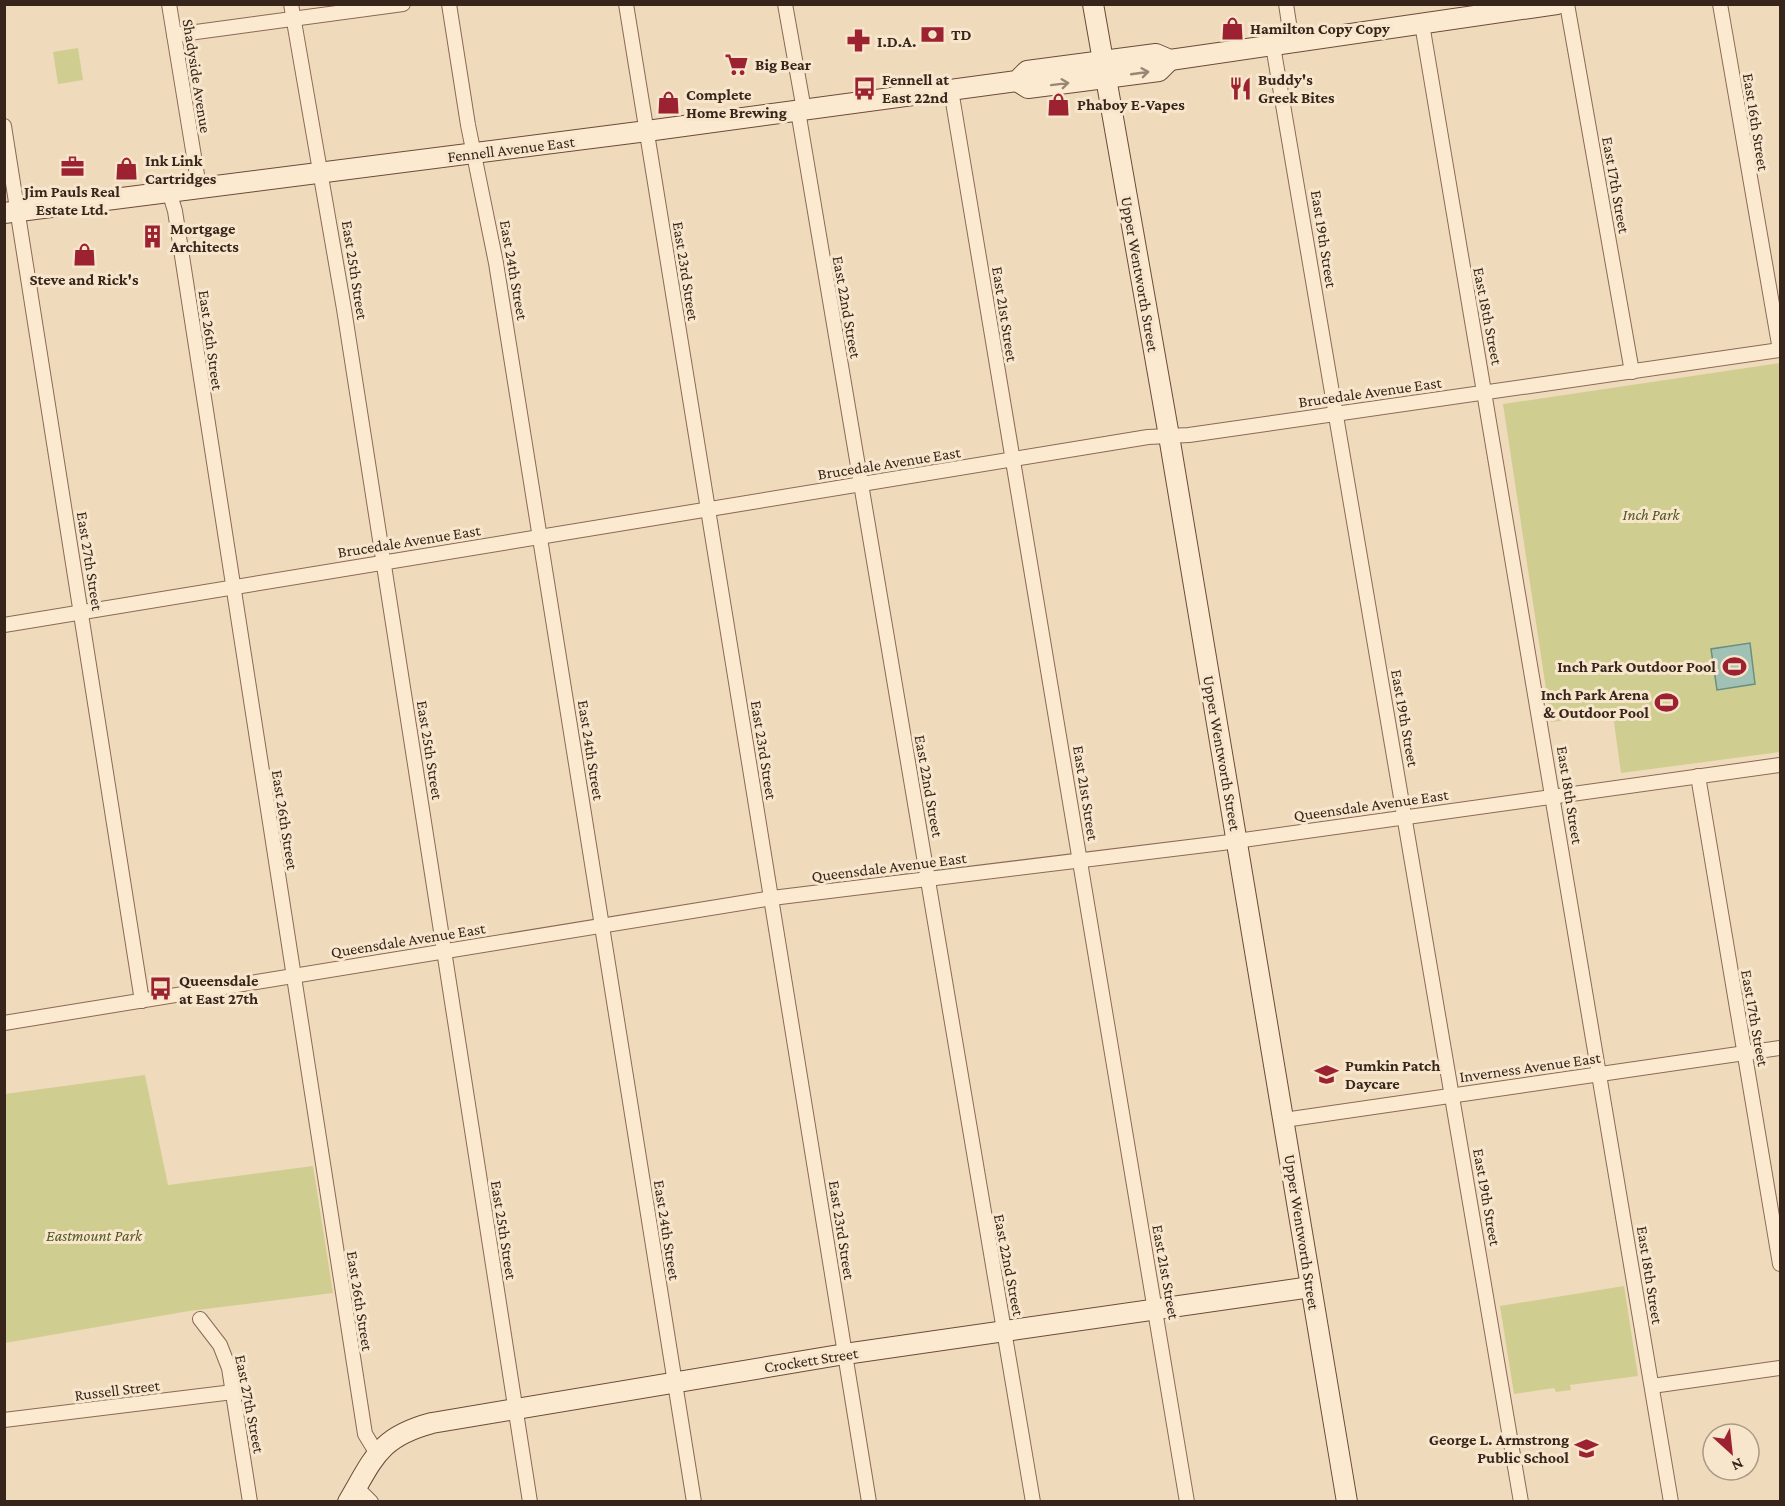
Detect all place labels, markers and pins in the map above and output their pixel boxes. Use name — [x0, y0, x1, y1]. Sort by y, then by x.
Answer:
shop icon: Hamilton Copy Copy — [1219, 15, 1245, 41]
place label: Hamilton Copy Copy — [1250, 20, 1390, 37]
bank icon: TD — [920, 21, 946, 47]
place label: TD — [951, 26, 972, 43]
pharmacy icon: I.D.A. — [846, 28, 872, 54]
place label: I.D.A. — [877, 33, 916, 50]
supermarket icon: Big Bear — [724, 51, 750, 77]
place label: Big Bear — [755, 56, 812, 73]
place label: Fennell at East 22nd — [882, 71, 949, 106]
place label: Buddy's Greek Bites — [1258, 71, 1335, 106]
bus stop icon: Fennell at East 22nd — [851, 75, 877, 101]
restaurant icon: Buddy's Greek Bites — [1227, 75, 1253, 101]
place label: Complete Home Brewing — [686, 86, 787, 121]
shop icon: Complete Home Brewing — [655, 90, 681, 116]
shop icon: Phaboy E-Vapes — [1046, 91, 1072, 117]
place label: Phaboy E-Vapes — [1077, 96, 1185, 113]
place label: Ink Link Cartridges — [145, 152, 217, 187]
office icon: Jim Pauls Real Estate Ltd. — [59, 153, 85, 179]
shop icon: Ink Link Cartridges — [114, 156, 140, 182]
place label: Jim Pauls Real Estate Ltd. — [22, 183, 120, 218]
place label: Mortgage Architects — [169, 220, 239, 255]
building icon: Mortgage Architects — [139, 224, 165, 250]
shop icon: Steve and Rick's — [71, 241, 97, 267]
place label: Steve and Rick's — [30, 271, 139, 288]
sports icon: Inch Park Outdoor Pool — [1721, 653, 1747, 679]
place label: Inch Park Outdoor Pool — [1557, 658, 1716, 675]
place label: Inch Park Arena & Outdoor Pool — [1541, 686, 1649, 721]
sports icon: Inch Park Arena & Outdoor Pool — [1654, 690, 1680, 716]
place label: Queensdale at East 27th — [179, 972, 259, 1007]
bus stop icon: Queensdale at East 27th — [148, 976, 174, 1002]
place label: Pumkin Patch Daycare — [1345, 1057, 1440, 1092]
school or university icon: Pumkin Patch Daycare — [1314, 1061, 1340, 1087]
place label: George L. Armstrong Public School — [1429, 1431, 1569, 1466]
school or university icon: George L. Armstrong Public School — [1574, 1435, 1600, 1461]

